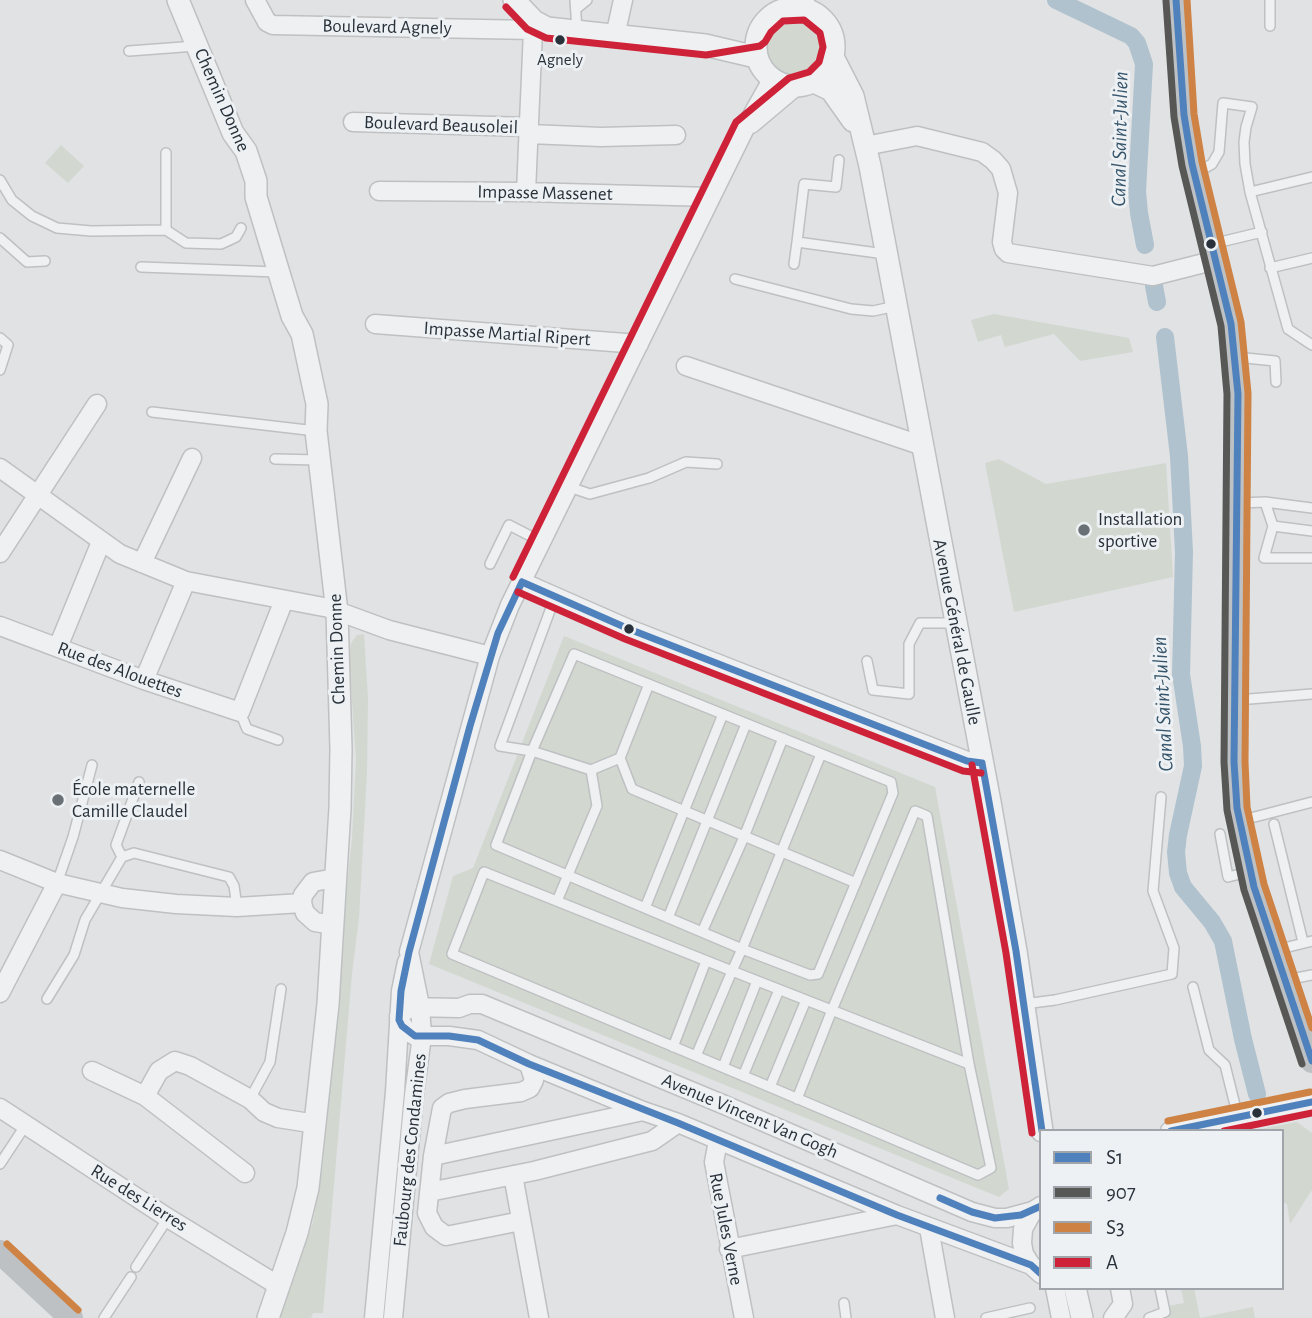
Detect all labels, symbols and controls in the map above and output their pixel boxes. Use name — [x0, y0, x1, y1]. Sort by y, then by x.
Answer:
street label: Boulevard Agnely — [322, 14, 452, 40]
marker: Agnely — [553, 33, 567, 47]
street label: Chemin Donne — [189, 45, 255, 155]
place label: Agnely — [537, 50, 583, 70]
water label: Canal Saint-Julien — [1106, 71, 1134, 207]
street label: Boulevard Beausoleil — [364, 111, 518, 139]
street label: Impasse Massenet — [477, 180, 613, 206]
unlabelled marker — [1204, 237, 1218, 251]
street label: Impasse Martial Ripert — [423, 317, 591, 351]
place label: Installation sportive — [1098, 508, 1182, 552]
marker: Installation sportive — [1076, 522, 1092, 538]
street label: Avenue Général de Gaulle — [928, 537, 986, 727]
street label: Chemin Donne — [324, 593, 350, 705]
unlabelled marker — [622, 622, 636, 636]
water label: Canal Saint-Julien — [1147, 636, 1179, 772]
street label: Rue des Alouettes — [54, 637, 186, 703]
place label: École maternelle Camille Claudel — [72, 778, 195, 822]
marker: École maternelle Camille Claudel — [50, 792, 66, 808]
street label: Faubourg des Condamines — [389, 1052, 431, 1248]
street label: Avenue Vincent Van Gogh — [658, 1069, 842, 1163]
unlabelled marker — [1250, 1106, 1264, 1120]
legend — [1039, 1129, 1284, 1290]
text: S1 — [1106, 1147, 1123, 1168]
street label: Rue des Lierres — [86, 1159, 192, 1237]
street label: Rue Jules Verne — [704, 1171, 748, 1287]
text: 907 — [1106, 1182, 1136, 1203]
text: S3 — [1106, 1217, 1125, 1238]
text: A — [1106, 1252, 1118, 1273]

